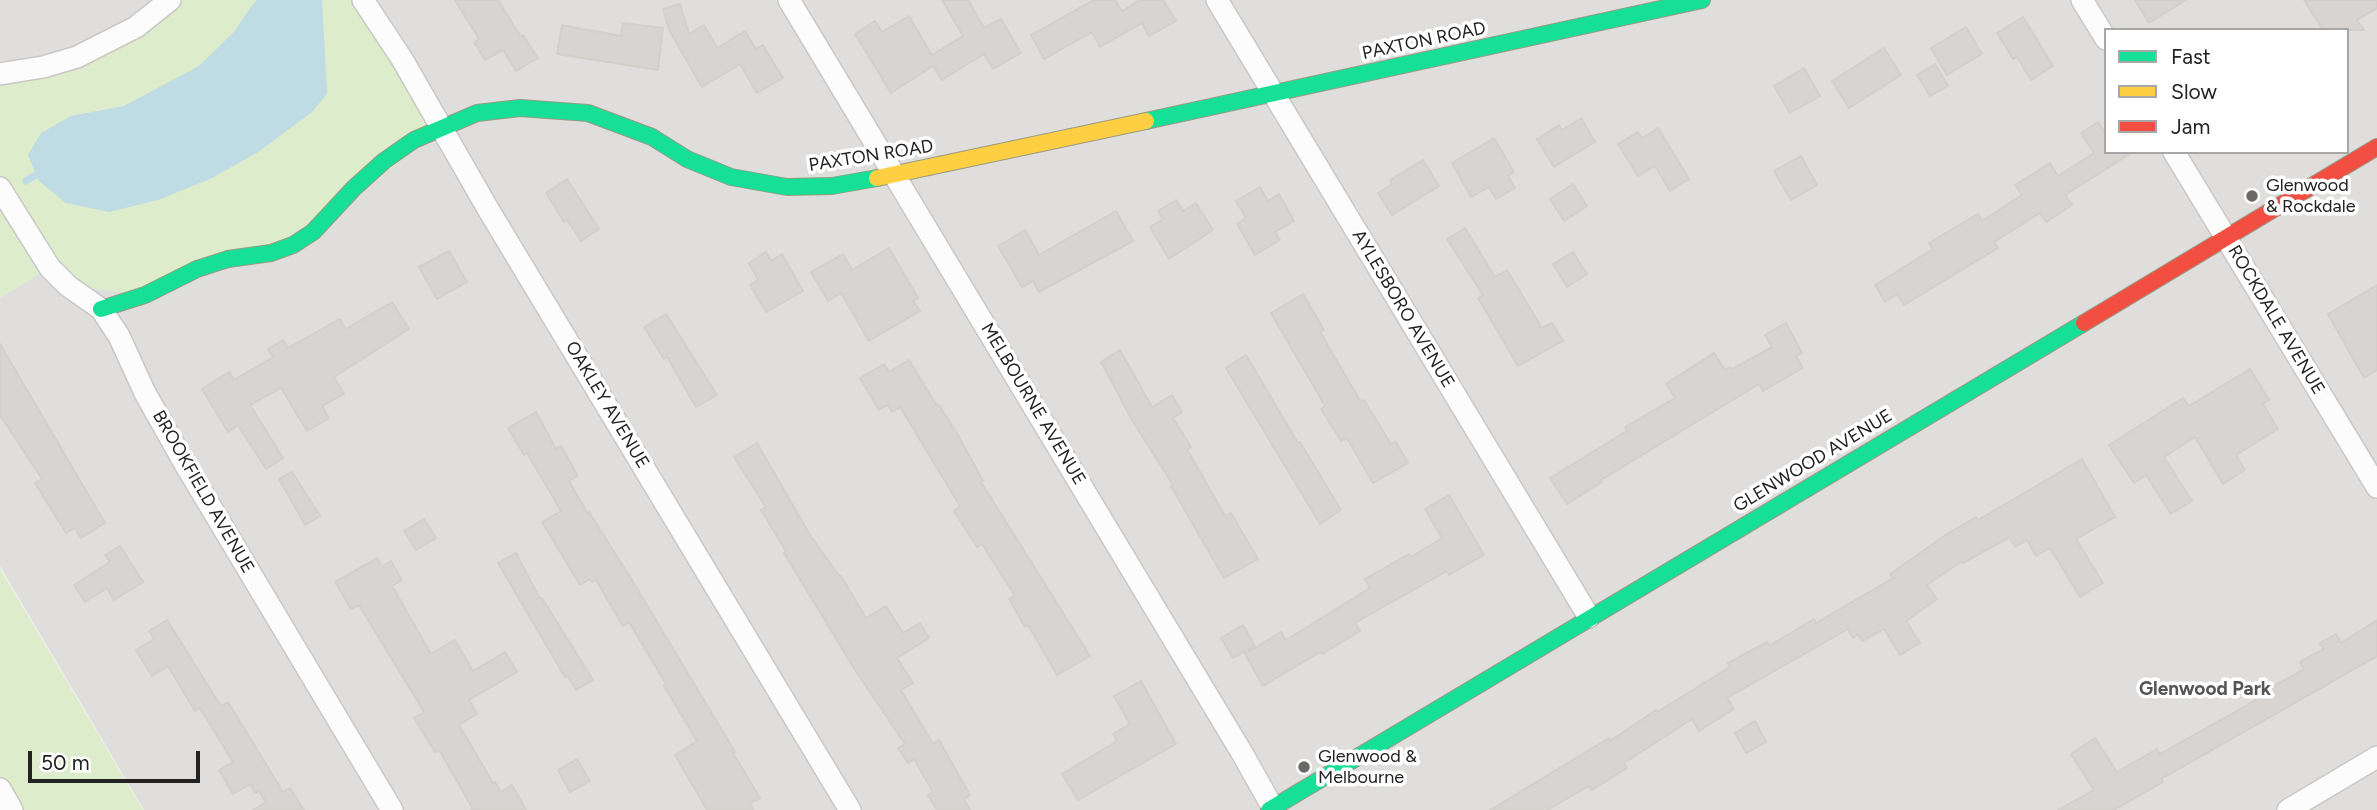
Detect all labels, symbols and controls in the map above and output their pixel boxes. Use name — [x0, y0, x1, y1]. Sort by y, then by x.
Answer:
street label: PAXTON ROAD — [1360, 17, 1488, 65]
legend — [2104, 28, 2349, 154]
text: Fast — [2171, 44, 2211, 69]
text: Slow — [2171, 79, 2217, 104]
text: Jam — [2171, 114, 2210, 139]
street label: PAXTON ROAD — [807, 135, 935, 177]
place label: Glenwood & Rockdale — [2266, 175, 2356, 218]
marker: Glenwood & Rockdale — [2244, 188, 2260, 204]
street label: AYLESBORO AVENUE — [1347, 226, 1459, 392]
street label: ROCKDALE AVENUE — [2223, 242, 2329, 398]
street label: MELBOURNE AVENUE — [976, 319, 1090, 489]
street label: OAKLEY AVENUE — [561, 338, 653, 472]
street label: GLENWOOD AVENUE — [1730, 405, 1896, 517]
street label: BROOKFIELD AVENUE — [148, 407, 258, 577]
district label: Glenwood Park — [2139, 678, 2271, 700]
scale bar — [32, 736, 203, 780]
place label: Glenwood & Melbourne — [1318, 746, 1417, 788]
text: 50 m — [41, 750, 90, 775]
marker: Glenwood & Melbourne — [1296, 759, 1312, 775]

